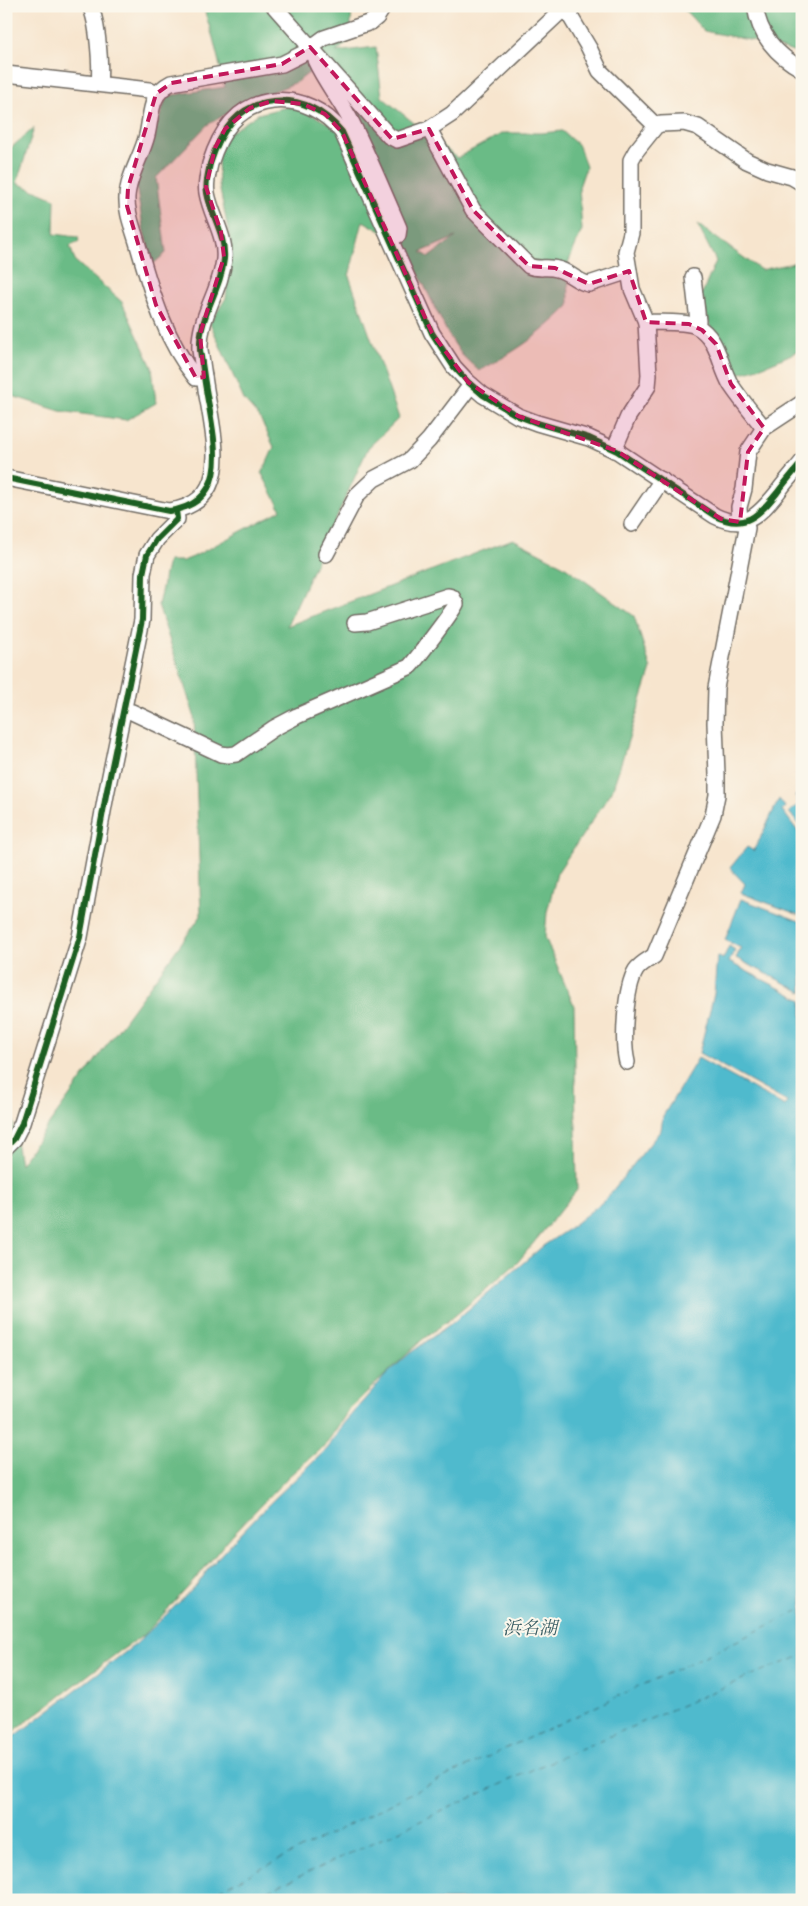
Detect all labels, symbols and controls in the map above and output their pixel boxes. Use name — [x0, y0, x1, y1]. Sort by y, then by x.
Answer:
water label: 浜名湖 — [503, 1616, 560, 1641]

